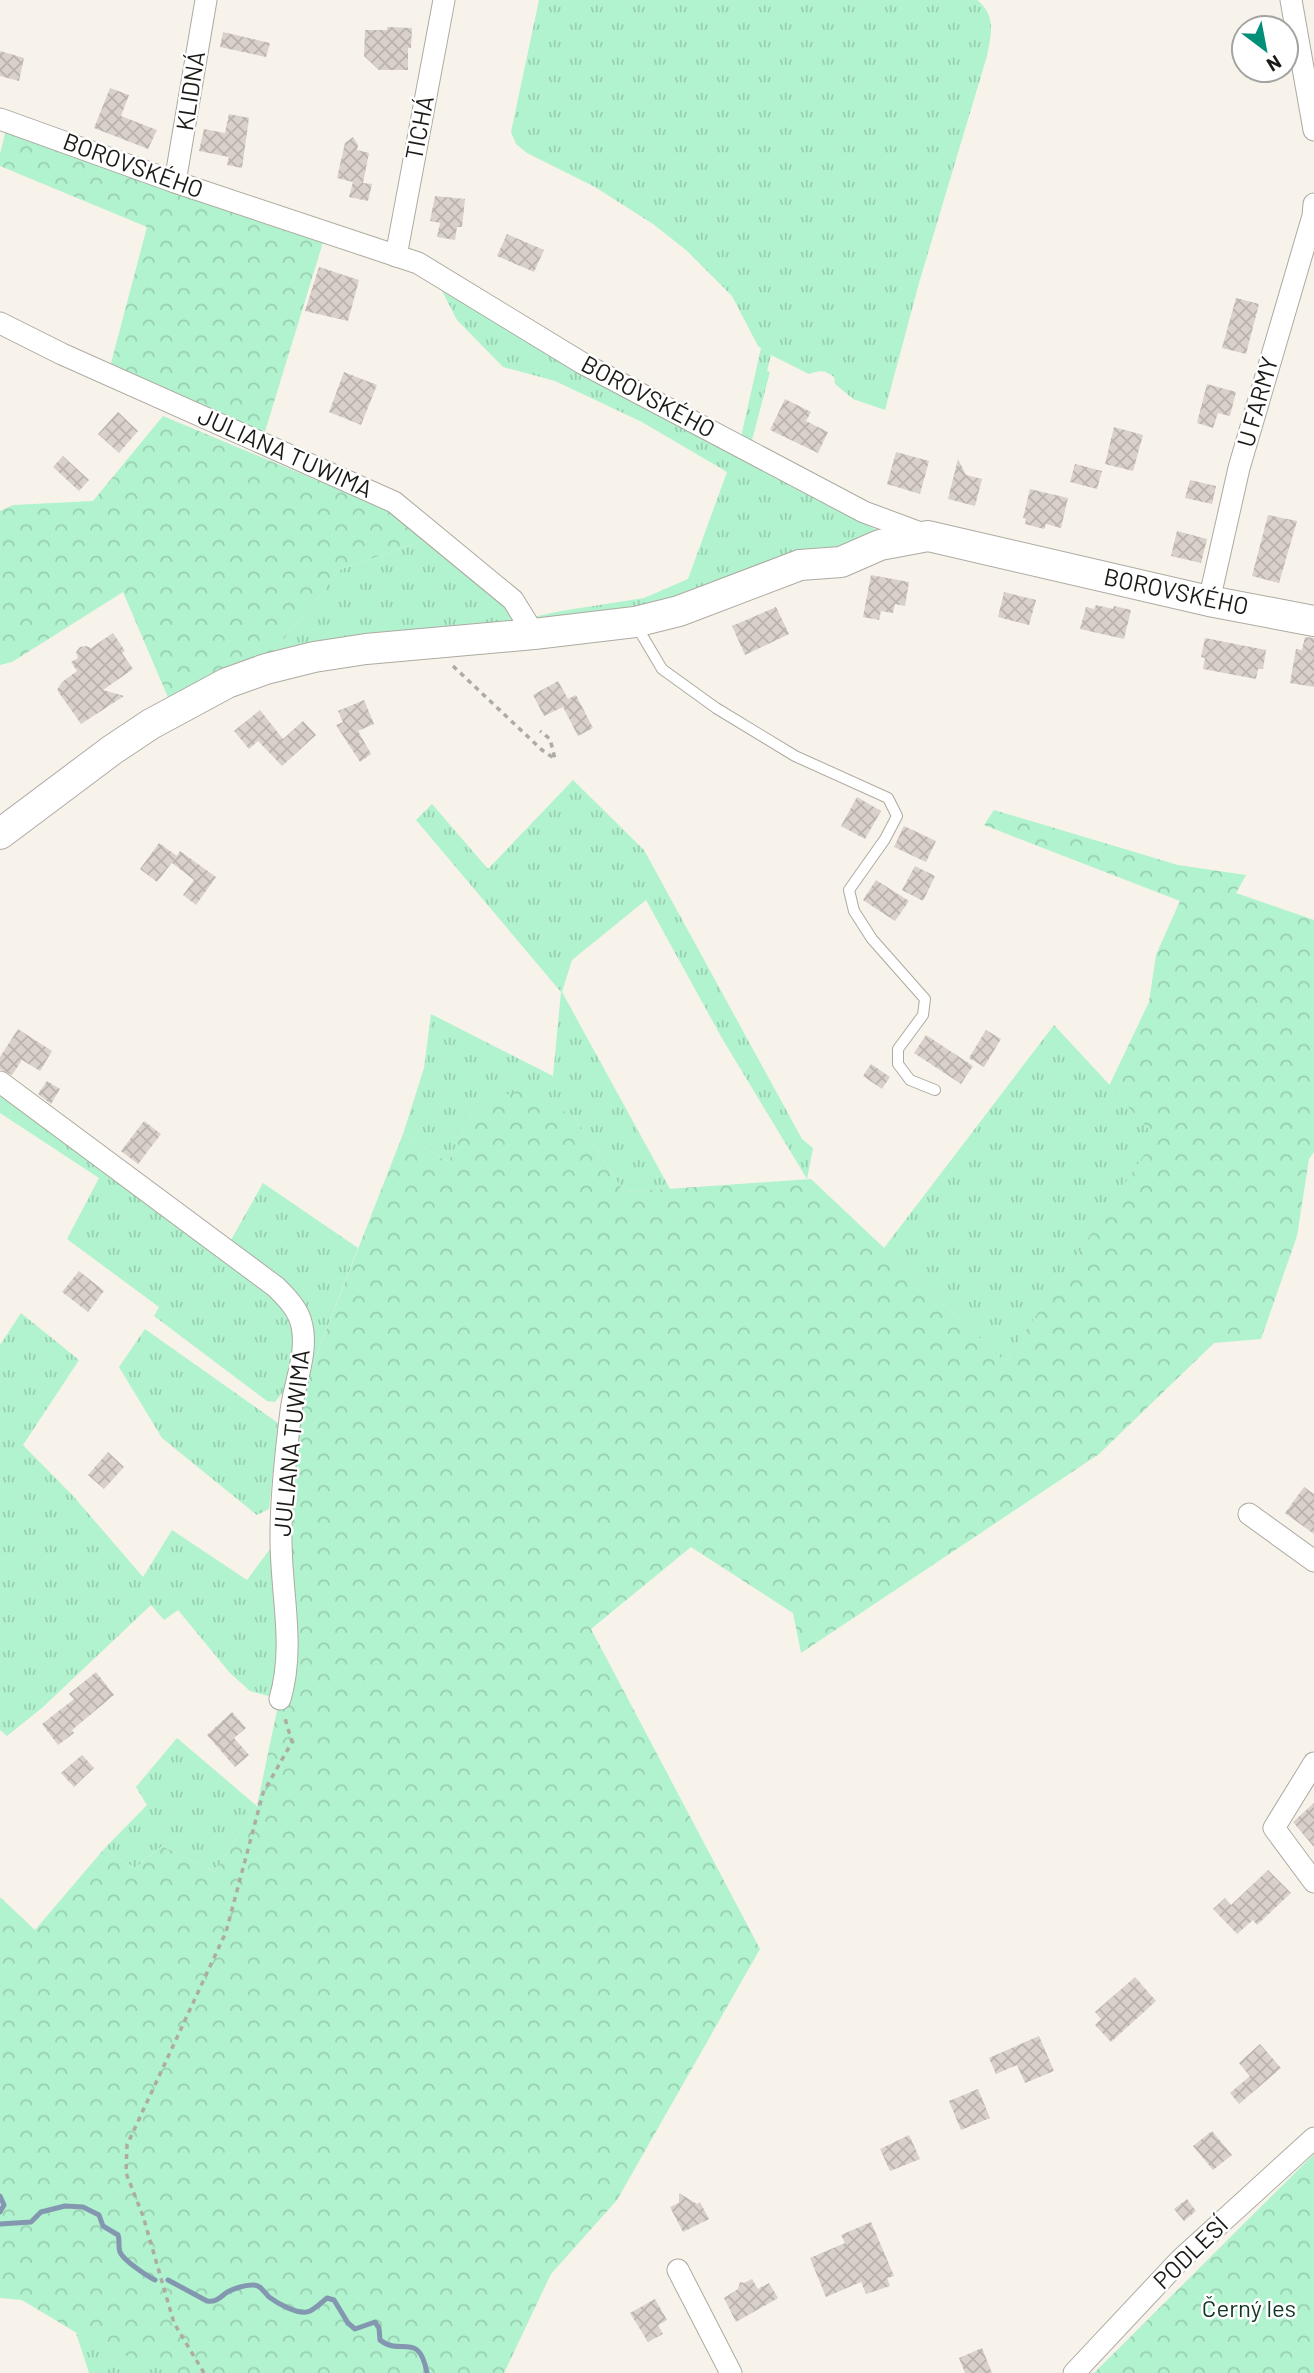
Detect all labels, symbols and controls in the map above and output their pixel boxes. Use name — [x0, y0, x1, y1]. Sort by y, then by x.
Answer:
north arrow — [1230, 14, 1300, 84]
street label: KLIDNÁ — [169, 49, 210, 133]
text: N — [1263, 51, 1286, 77]
street label: TICHÁ — [398, 93, 439, 162]
street label: BOROVSKÉHO — [59, 126, 208, 203]
street label: BOROVSKÉHO — [577, 348, 720, 443]
street label: U FARMY — [1230, 353, 1283, 450]
street label: JULIANA TUWIMA — [194, 400, 377, 503]
street label: BOROVSKÉHO — [1101, 561, 1251, 620]
street label: JULIANA TUWIMA — [266, 1348, 315, 1538]
street label: PODLESÍ — [1147, 2209, 1233, 2294]
park label: Černý les — [1202, 2293, 1296, 2322]

